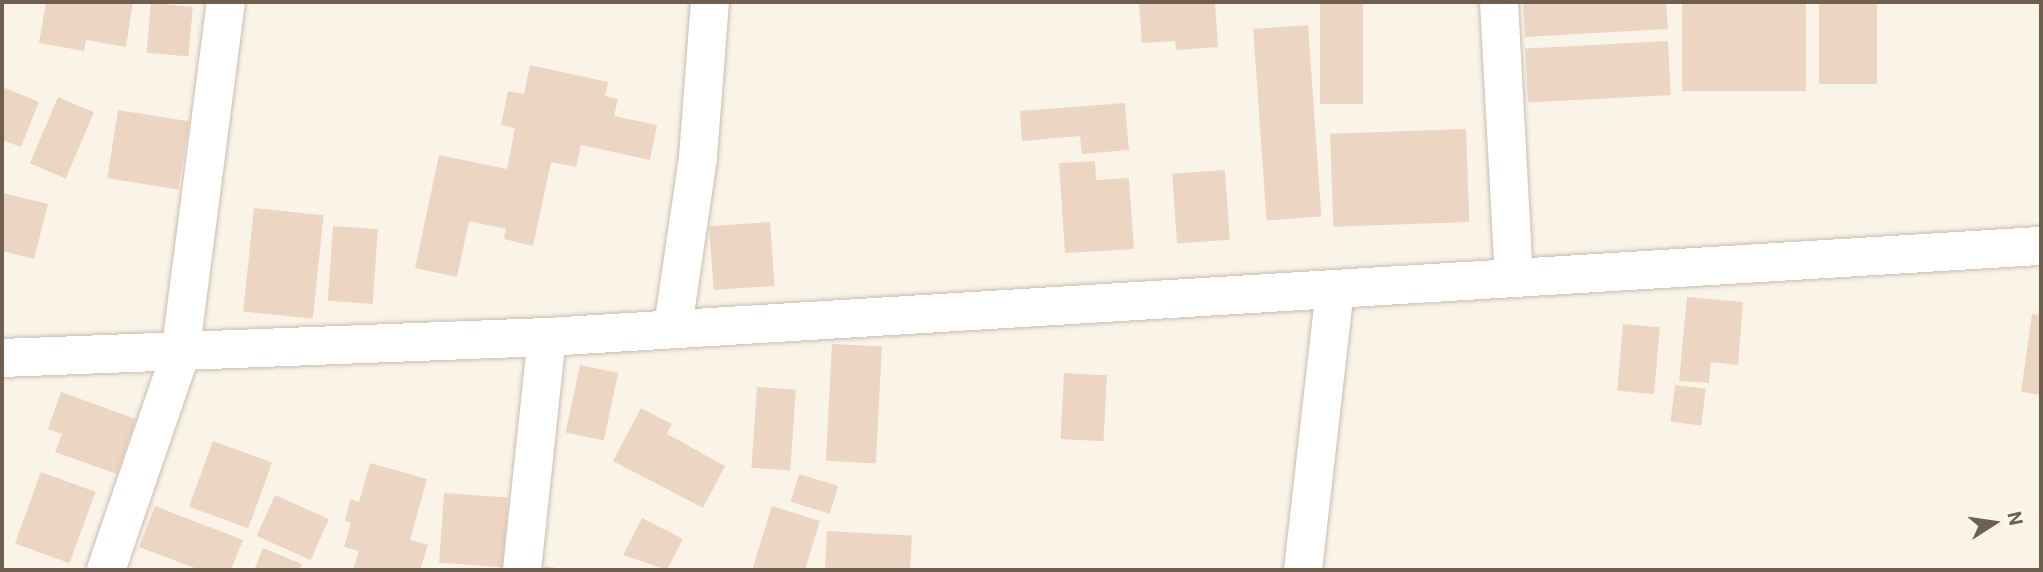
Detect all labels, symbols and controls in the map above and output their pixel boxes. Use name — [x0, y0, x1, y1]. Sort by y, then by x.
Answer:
north arrow — [1959, 488, 2029, 558]
text: N — [2002, 510, 2028, 527]

